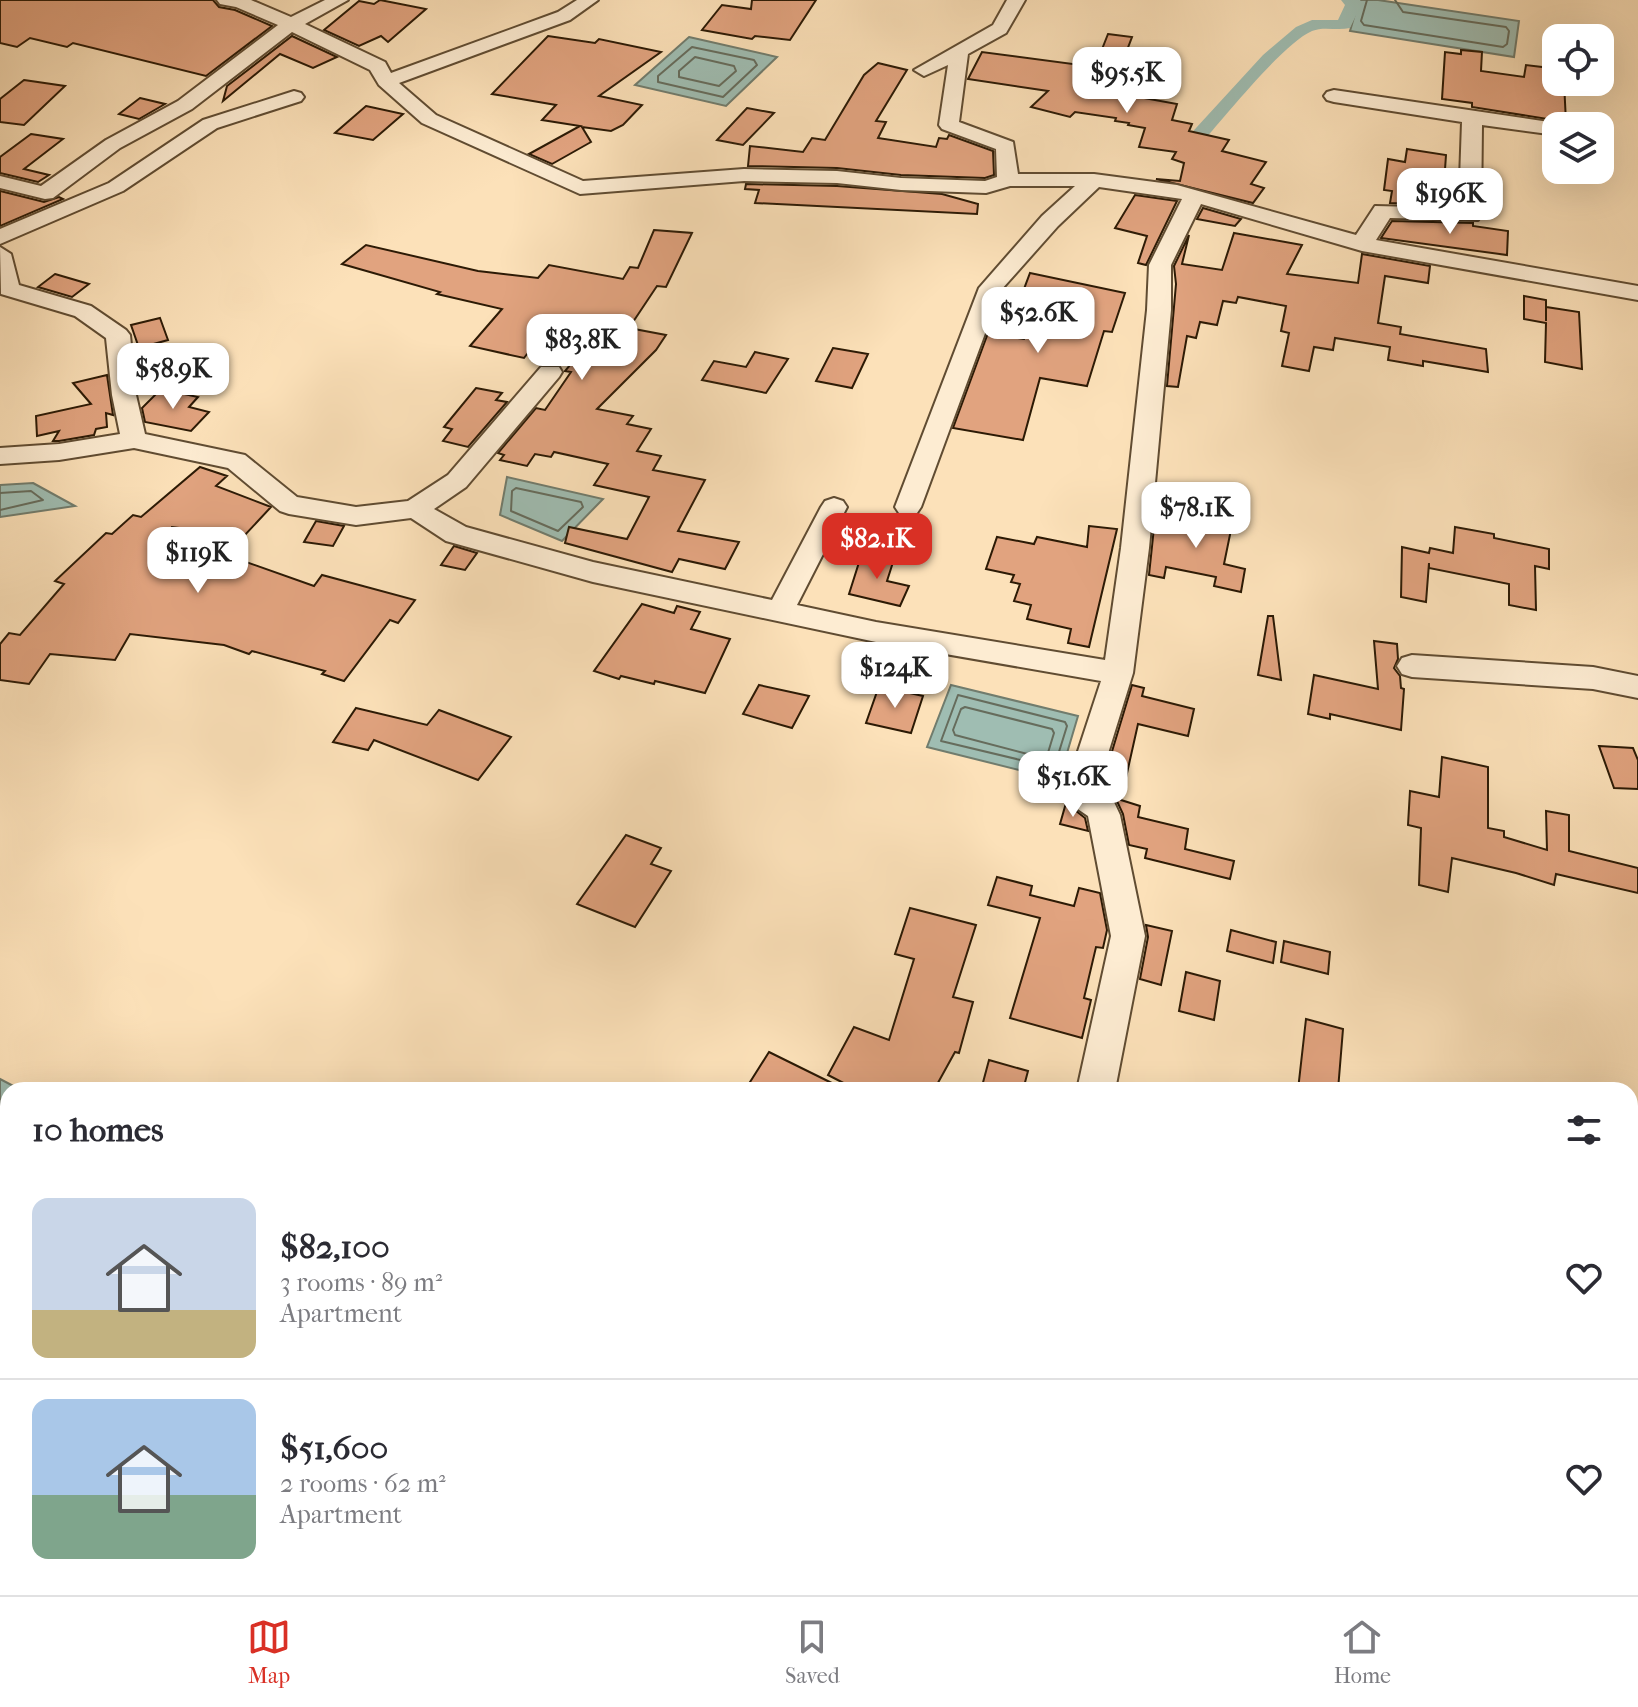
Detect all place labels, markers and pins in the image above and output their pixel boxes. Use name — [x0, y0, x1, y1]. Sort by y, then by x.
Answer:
pin: $95.5K — [1062, 47, 1192, 115]
pin: $196K — [1394, 168, 1506, 236]
pin: $52.6K — [973, 287, 1103, 355]
pin: $83.8K — [517, 314, 647, 382]
pin: $58.9K — [108, 343, 238, 411]
pin: $78.1K — [1131, 482, 1261, 550]
pin: $82.1K — [812, 513, 942, 581]
pin: $119K — [142, 527, 254, 595]
pin: $124K — [839, 642, 951, 710]
pin: $51.6K — [1008, 751, 1138, 819]

